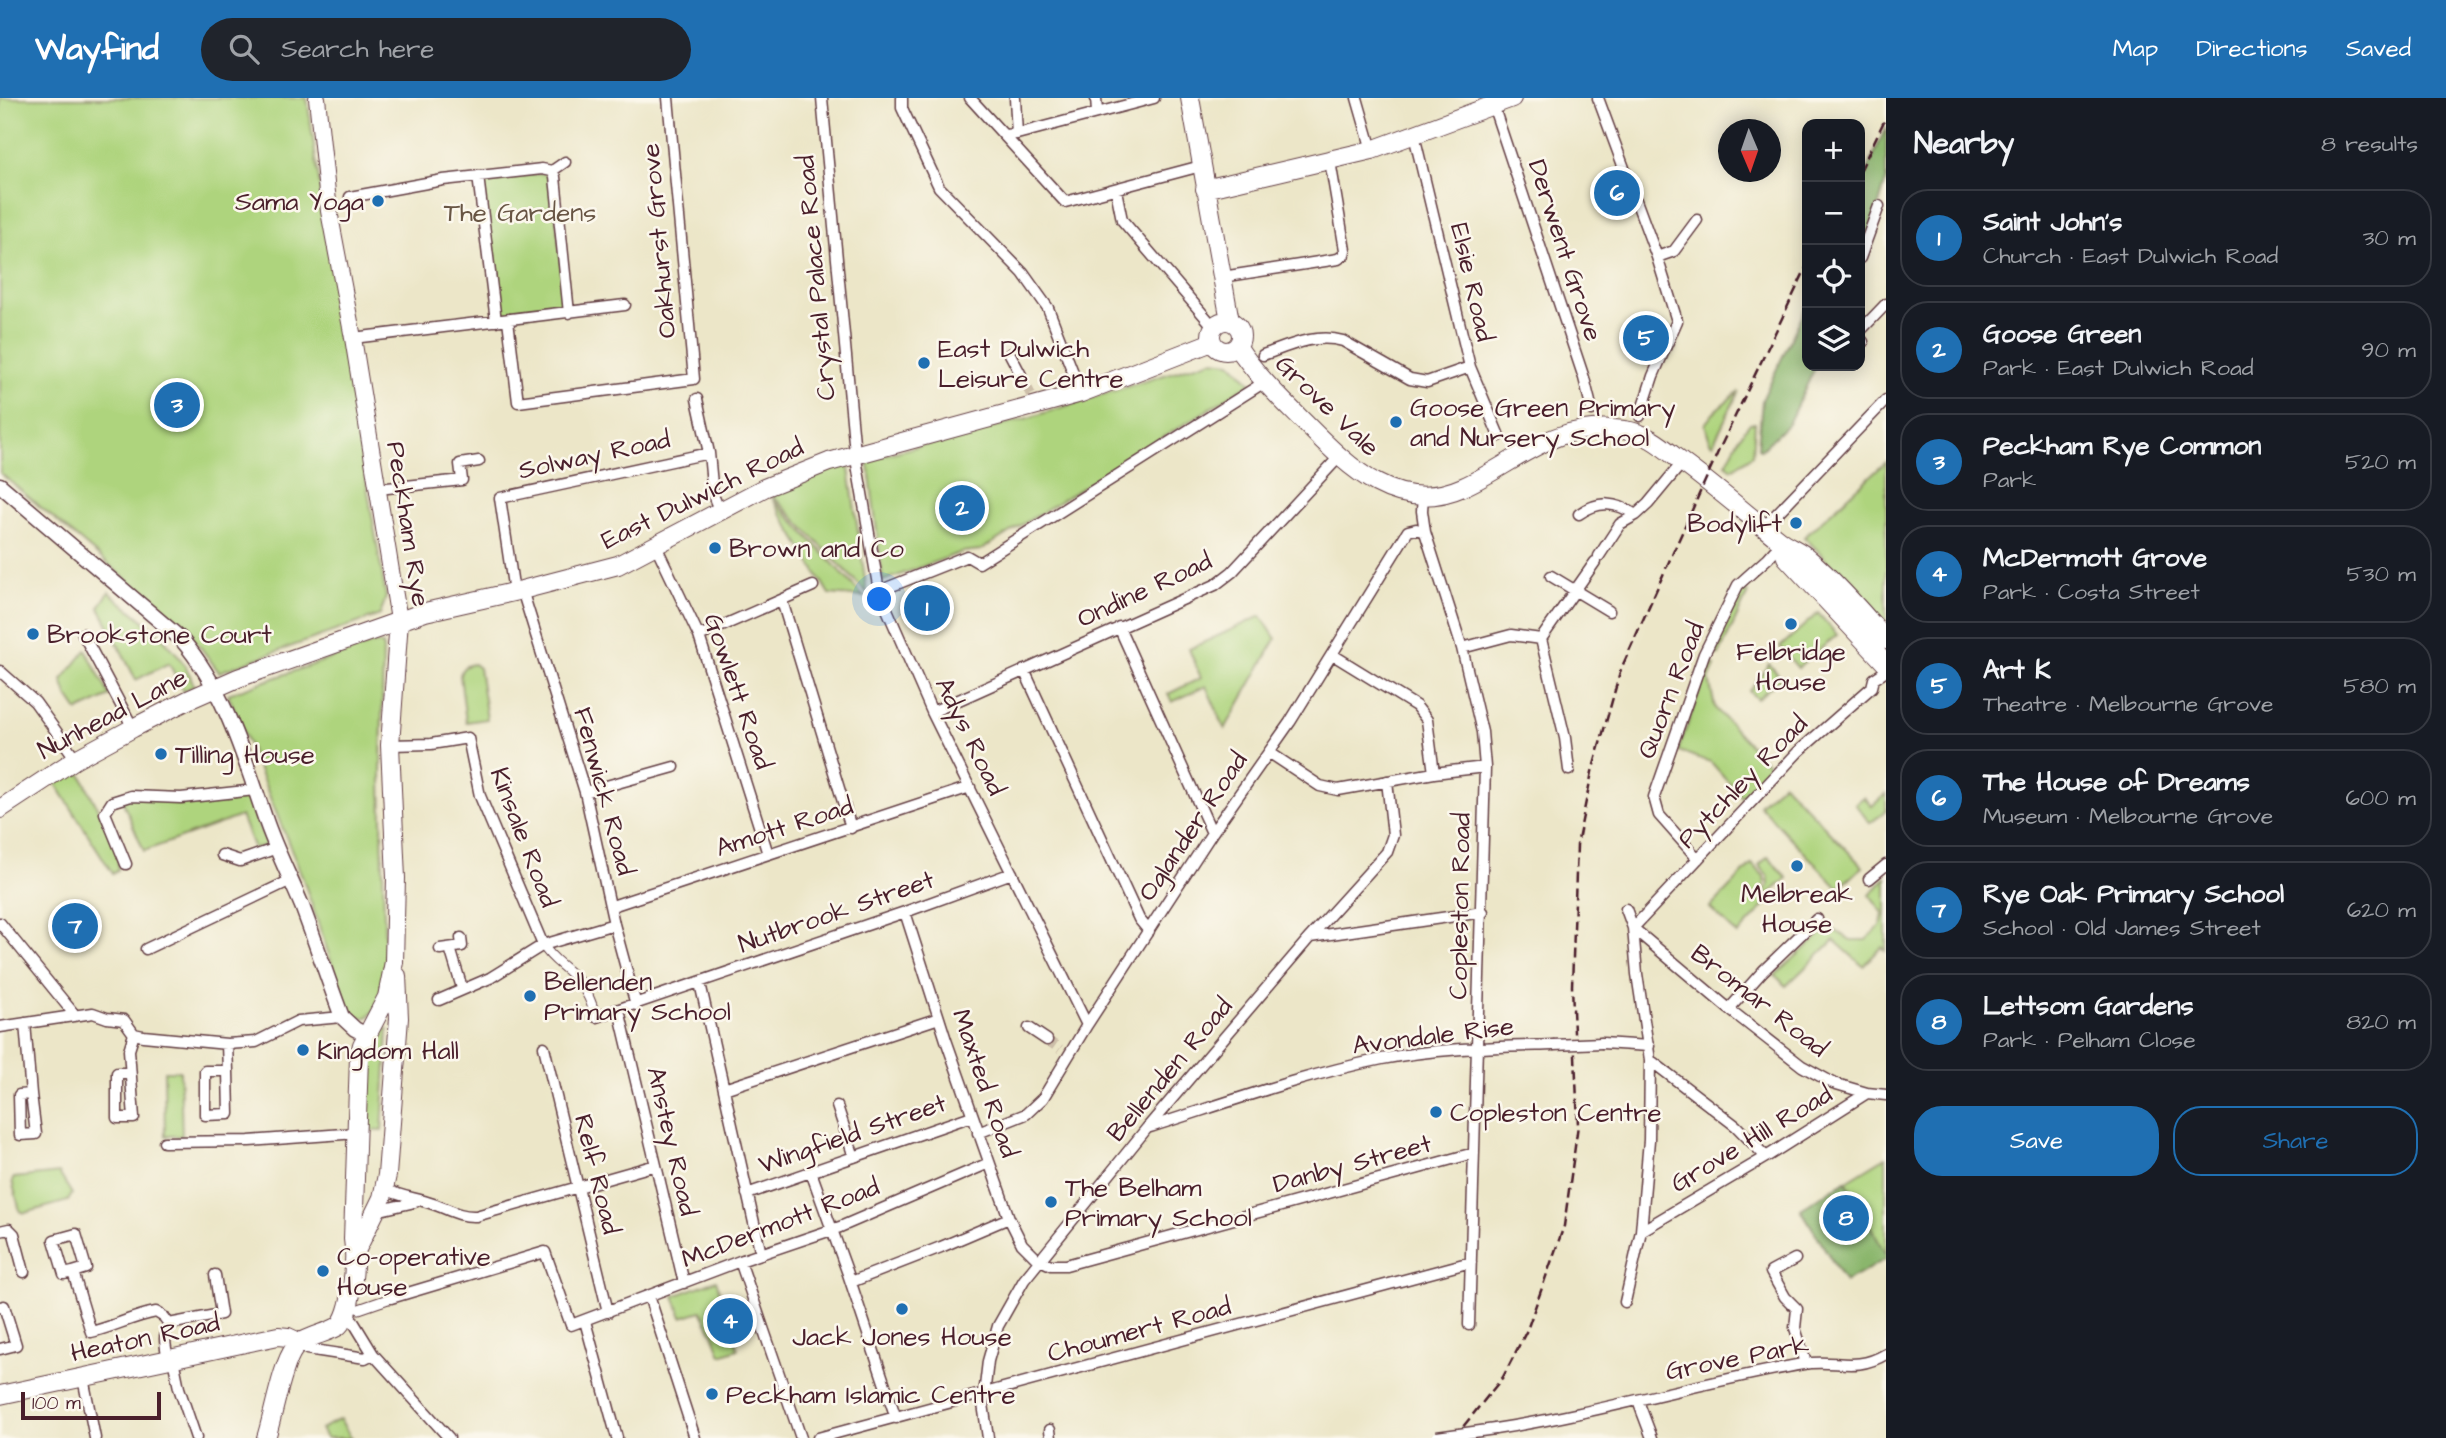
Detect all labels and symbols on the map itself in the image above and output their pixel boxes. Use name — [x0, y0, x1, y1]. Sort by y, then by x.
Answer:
north arrow — [1718, 119, 1781, 182]
street label: Oakhurst Grove — [633, 142, 685, 340]
street label: Crystal Palace Road — [787, 154, 847, 402]
street label: Derwent Grove — [1519, 155, 1611, 346]
pin: 6 — [1594, 167, 1640, 219]
place label: Sama Yoga — [235, 184, 364, 222]
marker: Sama Yoga — [370, 193, 386, 209]
park label: The Gardens — [444, 195, 596, 231]
street label: Elsie Road — [1441, 219, 1503, 345]
pin: 5 — [1623, 312, 1669, 364]
place label: East Dulwich Leisure Centre — [938, 331, 1123, 397]
street label: Grove Vale — [1267, 347, 1388, 465]
marker: East Dulwich Leisure Centre — [916, 355, 932, 371]
pin: 3 — [154, 379, 200, 431]
place label: Goose Green Primary and Nursery School — [1410, 390, 1676, 458]
marker: Goose Green Primary and Nursery School — [1388, 414, 1404, 430]
street label: Solway Road — [515, 421, 674, 491]
street label: East Dulwich Road — [595, 429, 810, 559]
street label: Peckham Rye — [375, 439, 439, 610]
pin: 2 — [939, 482, 985, 534]
place label: Bodylift — [1687, 506, 1782, 544]
marker: Bodylift — [1788, 515, 1804, 531]
place label: Brown and Co — [729, 531, 904, 567]
marker: Brown and Co — [707, 540, 723, 556]
street label: Ondine Road — [1071, 543, 1218, 637]
your location — [862, 582, 896, 616]
pin: 1 — [904, 582, 950, 634]
street label: Gowlett Road — [695, 608, 782, 774]
marker: Felbridge House — [1783, 616, 1799, 632]
place label: Brookstone Court — [47, 617, 272, 653]
street label: Quorn Road — [1628, 617, 1714, 764]
marker: Brookstone Court — [25, 626, 41, 642]
place label: Felbridge House — [1736, 634, 1846, 700]
street label: Nunhead Lane — [31, 659, 194, 768]
street label: Adys Road — [924, 671, 1014, 802]
street label: Fenwick Road — [564, 703, 644, 879]
street label: Pytchley Road — [1670, 707, 1817, 858]
place label: Tilling House — [175, 737, 315, 775]
street label: Oglander Road — [1130, 745, 1258, 909]
marker: Tilling House — [153, 746, 169, 762]
street label: Kinsale Road — [481, 762, 567, 913]
street label: Amott Road — [711, 788, 858, 866]
street label: Copleston Road — [1440, 812, 1480, 1000]
marker: Melbreak House — [1789, 858, 1805, 874]
street label: Nutbrook Street — [734, 861, 939, 962]
place label: Melbreak House — [1741, 876, 1853, 942]
pin: 7 — [52, 900, 98, 952]
street label: Bromar Road — [1683, 936, 1836, 1066]
place label: Bellenden Primary School — [544, 964, 731, 1032]
marker: Bellenden Primary School — [522, 988, 538, 1004]
street label: Bellenden Road — [1099, 990, 1241, 1150]
street label: Maxted Road — [943, 1004, 1027, 1162]
street label: Avondale Rise — [1350, 1008, 1516, 1064]
place label: Kingdom Hall — [317, 1033, 459, 1071]
marker: Kingdom Hall — [295, 1042, 311, 1058]
street label: Anstey Road — [635, 1063, 707, 1220]
street label: Grove Hill Road — [1664, 1076, 1839, 1201]
street label: Wingfield Street — [754, 1085, 952, 1185]
place label: Copleston Centre — [1450, 1095, 1662, 1131]
marker: Copleston Centre — [1428, 1104, 1444, 1120]
street label: Relf Road — [565, 1111, 629, 1238]
street label: Danby Street — [1269, 1125, 1436, 1204]
street label: McDermott Road — [676, 1169, 884, 1277]
place label: The Belham Primary School — [1065, 1170, 1252, 1238]
pin: 8 — [1823, 1192, 1869, 1244]
marker: The Belham Primary School — [1043, 1194, 1059, 1210]
place label: Co-operative House — [337, 1239, 491, 1305]
marker: Co-operative House — [315, 1263, 331, 1279]
street label: Choumert Road — [1044, 1288, 1235, 1372]
pin: 4 — [707, 1295, 753, 1347]
marker: Jack Jones House — [894, 1301, 910, 1317]
street label: Heaton Road — [67, 1305, 223, 1371]
place label: Jack Jones House — [792, 1319, 1012, 1355]
street label: Grove Park — [1663, 1326, 1812, 1389]
place label: Peckham Islamic Centre — [726, 1377, 1016, 1413]
marker: Peckham Islamic Centre — [704, 1386, 720, 1402]
scale bar — [21, 1389, 161, 1421]

